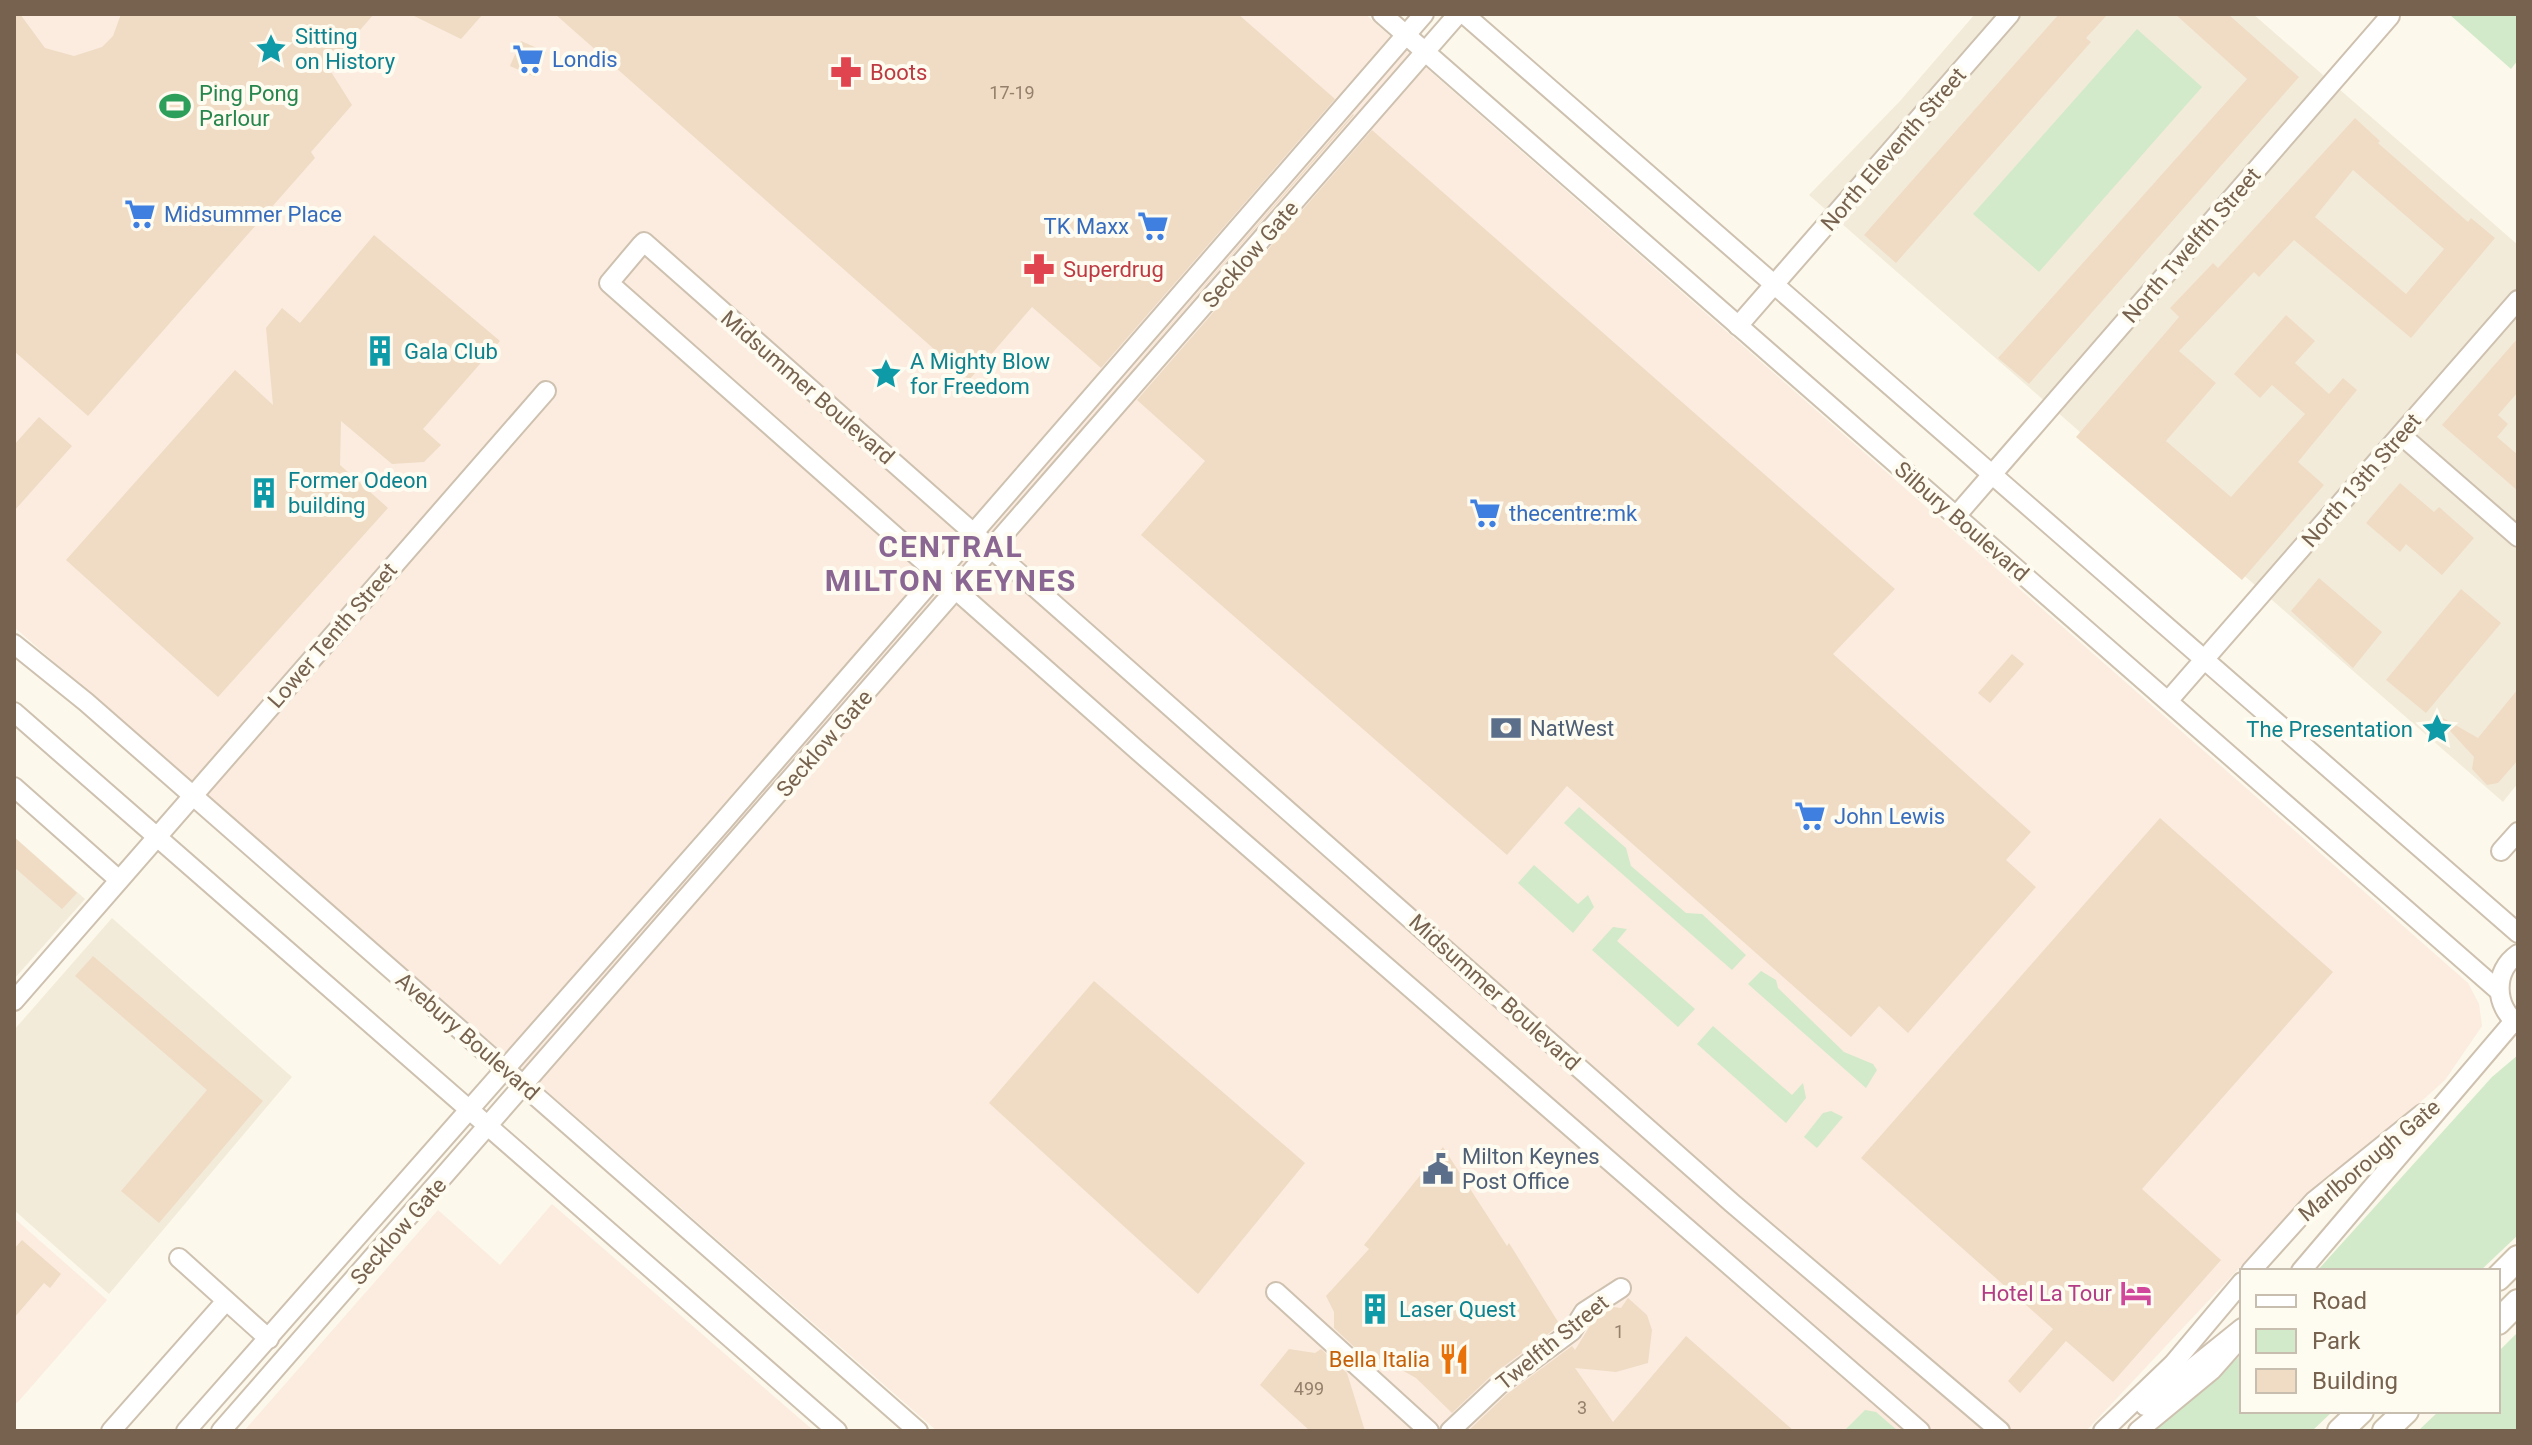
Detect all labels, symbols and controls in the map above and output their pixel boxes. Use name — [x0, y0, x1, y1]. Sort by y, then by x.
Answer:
place label: Sitting on History — [295, 24, 396, 74]
place icon: Sitting on History — [254, 32, 288, 66]
supermarket icon: Londis — [511, 42, 545, 76]
place label: Londis — [552, 47, 618, 72]
pharmacy icon: Boots — [829, 55, 863, 89]
place label: Boots — [870, 60, 927, 85]
street label: North Eleventh Street — [1816, 63, 1971, 236]
place label: Ping Pong Parlour — [199, 81, 299, 131]
house number: 17-19 — [989, 82, 1035, 103]
sports icon: Ping Pong Parlour — [158, 89, 192, 123]
street label: North Twelfth Street — [2117, 163, 2265, 328]
street label: Secklow Gate — [1197, 196, 1303, 313]
supermarket icon: Midsummer Place — [123, 197, 157, 231]
place label: Midsummer Place — [164, 202, 342, 227]
supermarket icon: TK Maxx — [1136, 209, 1170, 243]
place label: TK Maxx — [1044, 214, 1129, 239]
pharmacy icon: Superdrug — [1022, 252, 1056, 286]
place label: Superdrug — [1063, 257, 1164, 282]
street label: Midsummer Boulevard — [716, 305, 899, 469]
building icon: Gala Club — [363, 334, 397, 368]
place label: Gala Club — [404, 339, 498, 364]
place label: A Mighty Blow for Freedom — [910, 349, 1051, 399]
place icon: A Mighty Blow for Freedom — [869, 357, 903, 391]
street label: North 13th Street — [2297, 409, 2426, 552]
street label: Silbury Boulevard — [1890, 456, 2034, 586]
place label: Former Odeon building — [288, 468, 428, 518]
building icon: Former Odeon building — [247, 476, 281, 510]
supermarket icon: thecentre:mk — [1468, 496, 1502, 530]
place label: thecentre:mk — [1509, 501, 1638, 526]
district label: CENTRAL MILTON KEYNES — [825, 529, 1077, 598]
street label: Lower Tenth Street — [263, 558, 402, 713]
street label: Secklow Gate — [771, 685, 877, 802]
bank icon: NatWest — [1489, 711, 1523, 745]
place icon: The Presentation — [2420, 712, 2454, 746]
place label: NatWest — [1530, 716, 1614, 741]
place label: The Presentation — [2246, 717, 2413, 742]
supermarket icon: John Lewis — [1793, 799, 1827, 833]
place label: John Lewis — [1834, 804, 1945, 829]
street label: Midsummer Boulevard — [1404, 909, 1585, 1076]
street label: Avebury Boulevard — [391, 967, 544, 1105]
street label: Marlborough Gate — [2294, 1094, 2445, 1227]
place label: Milton Keynes Post Office — [1462, 1144, 1600, 1194]
public building icon: Milton Keynes Post Office — [1421, 1152, 1455, 1186]
street label: Secklow Gate — [345, 1173, 451, 1290]
legend — [2240, 1269, 2500, 1413]
hotel icon: Hotel La Tour — [2119, 1276, 2153, 1310]
place label: Hotel La Tour — [1981, 1281, 2113, 1306]
text: Road — [2312, 1287, 2367, 1315]
street label: Twelfth Street — [1491, 1290, 1613, 1395]
building icon: Laser Quest — [1358, 1292, 1392, 1326]
place label: Laser Quest — [1399, 1297, 1516, 1322]
house number: 1 — [1614, 1321, 1624, 1342]
text: Park — [2312, 1327, 2361, 1355]
restaurant icon: Bella Italia — [1437, 1342, 1471, 1376]
place label: Bella Italia — [1329, 1347, 1430, 1372]
text: Building — [2312, 1367, 2398, 1395]
house number: 499 — [1294, 1378, 1324, 1399]
house number: 3 — [1577, 1397, 1587, 1418]

